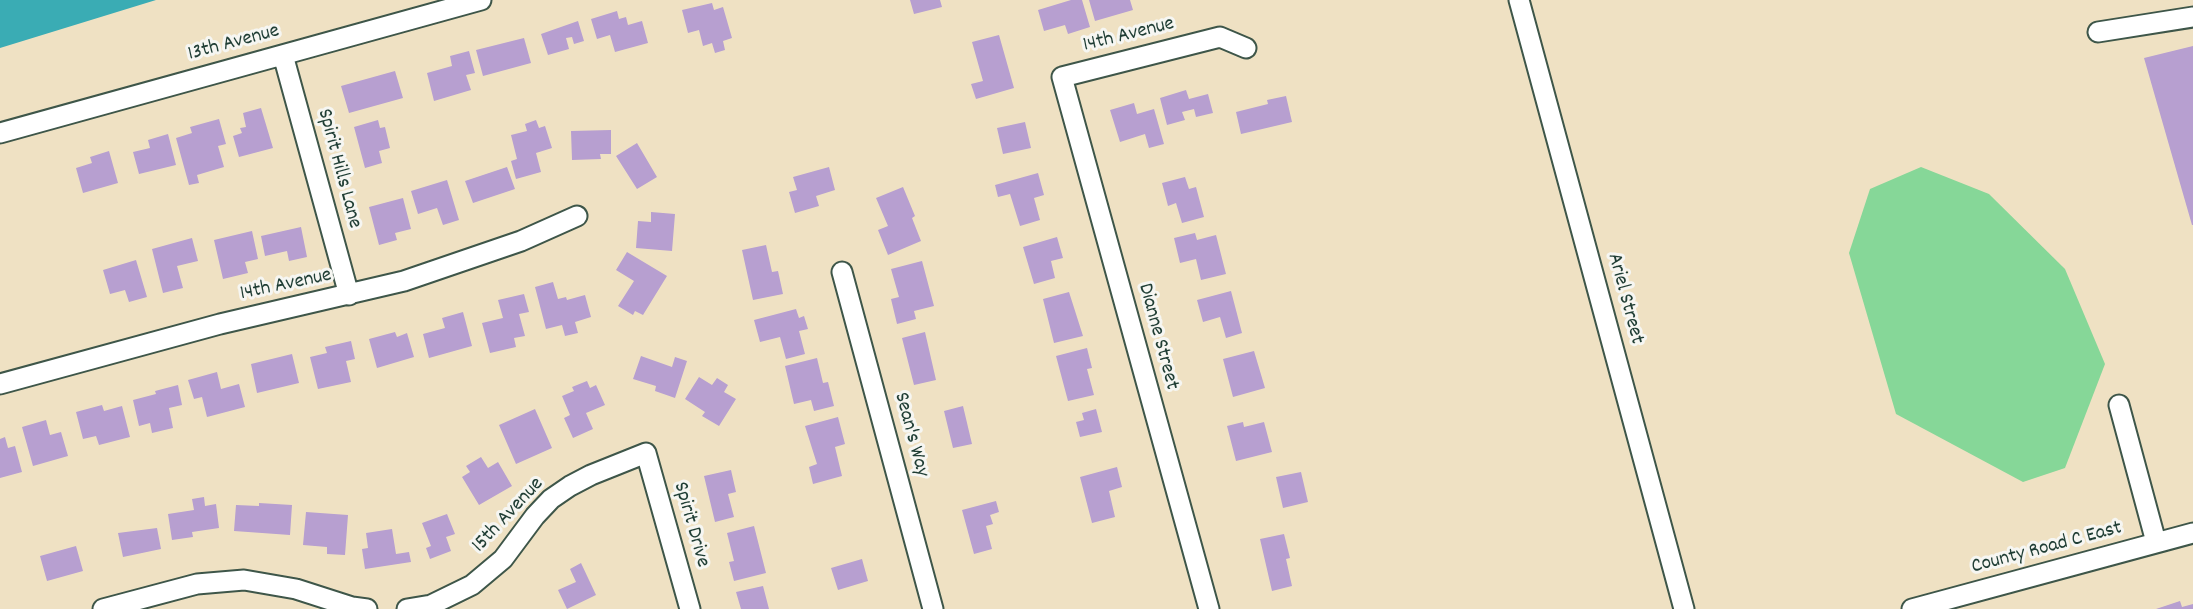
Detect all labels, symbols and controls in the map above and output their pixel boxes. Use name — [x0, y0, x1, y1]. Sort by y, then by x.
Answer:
street label: 14th Avenue — [1081, 13, 1177, 59]
street label: 13th Avenue — [186, 20, 282, 68]
street label: Spirit Hills Lane — [310, 107, 366, 231]
street label: Ariel Street — [1600, 251, 1648, 347]
street label: 14th Avenue — [238, 264, 334, 308]
street label: Dianne Street — [1131, 281, 1183, 393]
street label: Sean's Way — [887, 390, 933, 480]
street label: 15th Avenue — [468, 473, 550, 559]
street label: Spirit Drive — [666, 479, 714, 571]
street label: County Road C East — [1969, 517, 2125, 581]

